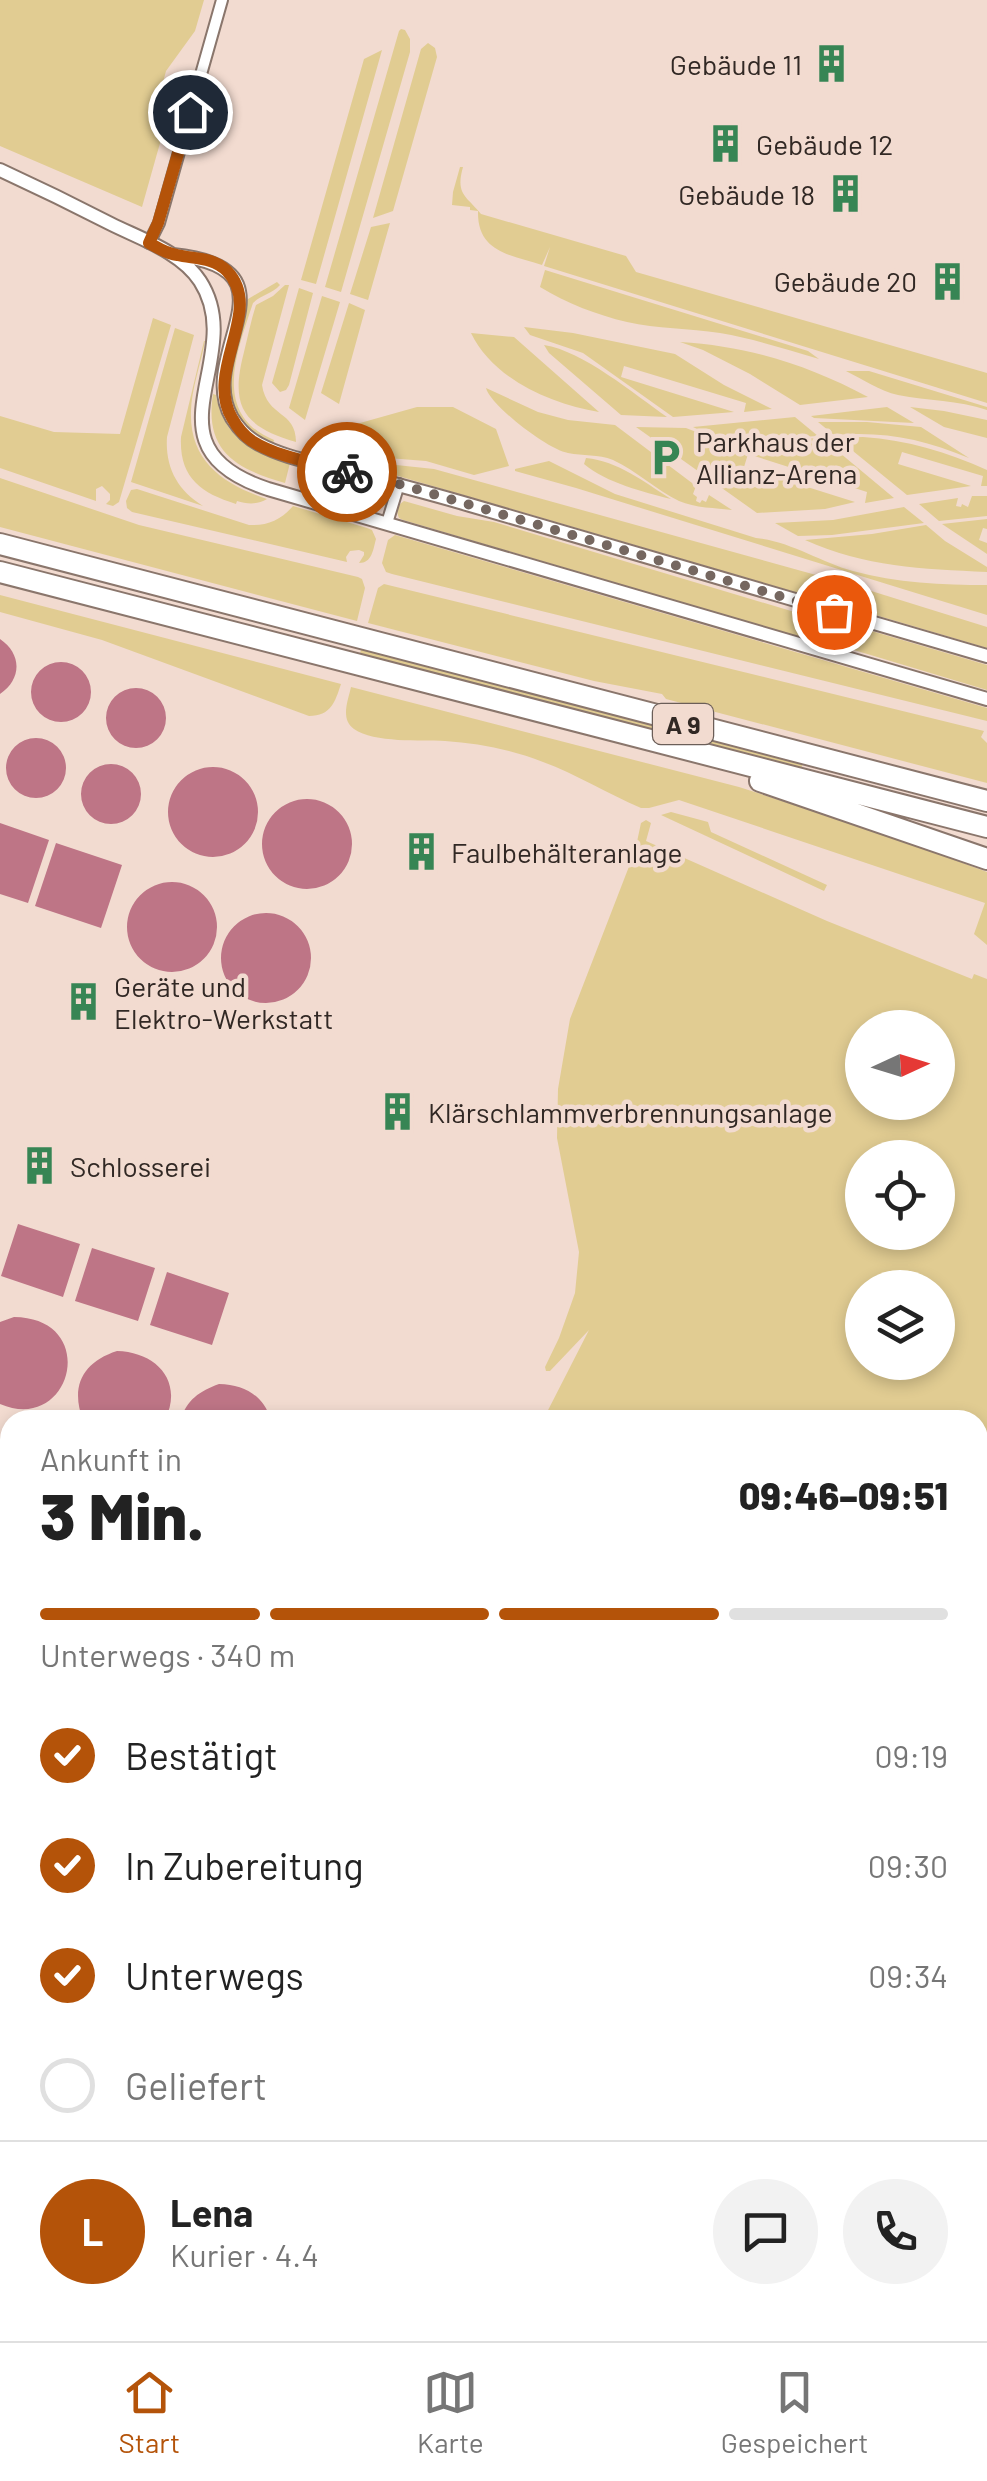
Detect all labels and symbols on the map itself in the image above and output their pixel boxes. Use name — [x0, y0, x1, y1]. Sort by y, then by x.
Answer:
building icon: Gebäude 11 — [811, 43, 853, 85]
place label: Gebäude 11 — [670, 47, 802, 81]
pin — [148, 70, 233, 155]
building icon: Gebäude 12 — [705, 123, 747, 165]
place label: Gebäude 12 — [756, 127, 893, 161]
building icon: Gebäude 18 — [824, 173, 866, 215]
place label: Gebäude 18 — [678, 177, 815, 211]
building icon: Gebäude 20 — [926, 260, 968, 302]
place label: Gebäude 20 — [774, 264, 917, 298]
courier — [297, 422, 397, 522]
place label: Parkhaus der Allianz-Arena — [696, 424, 857, 490]
parking icon: Parkhaus der Allianz-Arena — [645, 436, 687, 478]
pin — [792, 570, 877, 655]
road number: A 9 — [653, 704, 713, 744]
building icon: Faulbehälteranlage — [400, 831, 442, 873]
place label: Faulbehälteranlage — [451, 835, 683, 869]
place label: Geräte und Elektro-Werkstatt — [114, 969, 333, 1035]
building icon: Geräte und Elektro-Werkstatt — [63, 981, 105, 1023]
north arrow — [845, 1010, 955, 1120]
building icon: Klärschlammverbrennungsanlage — [377, 1091, 419, 1133]
place label: Klärschlammverbrennungsanlage — [428, 1095, 833, 1129]
building icon: Schlosserei — [19, 1145, 61, 1187]
place label: Schlosserei — [70, 1149, 211, 1183]

